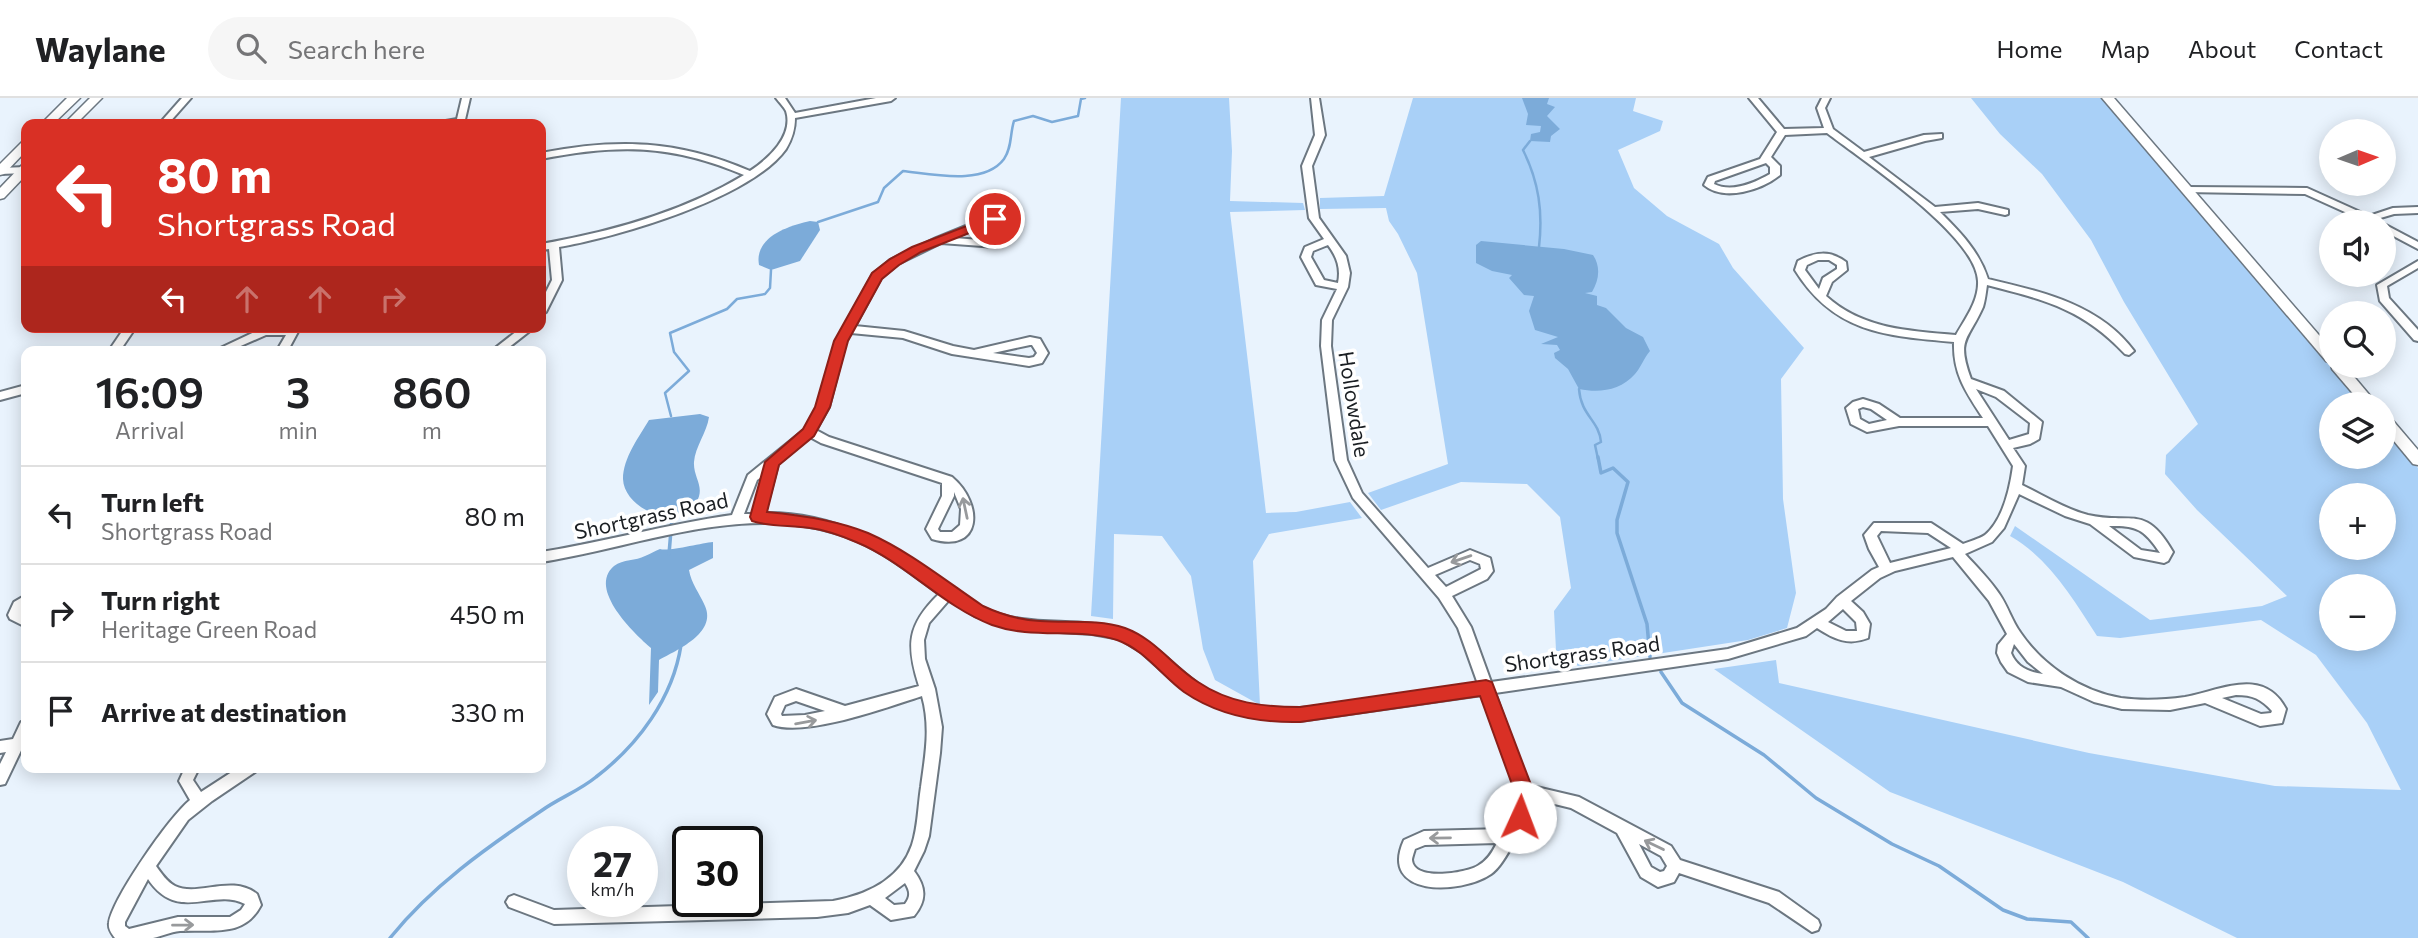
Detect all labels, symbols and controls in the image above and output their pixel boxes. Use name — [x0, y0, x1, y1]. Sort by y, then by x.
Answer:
search box — [208, 17, 698, 80]
text: Waylane — [35, 28, 166, 69]
icon: search — [232, 29, 270, 67]
text: Search here — [288, 33, 425, 64]
text: Home — [1997, 34, 2063, 63]
text: Map — [2101, 34, 2150, 63]
text: About — [2188, 34, 2256, 63]
text: Contact — [2294, 34, 2383, 63]
north arrow — [2319, 119, 2396, 196]
map controls — [2319, 119, 2396, 651]
text: 80 m — [157, 143, 272, 203]
icon: left — [42, 147, 133, 238]
pin — [965, 189, 1025, 249]
icon: arrive — [976, 200, 1014, 238]
text: Shortgrass Road — [157, 203, 396, 243]
button: sound — [2319, 210, 2396, 287]
icon: left — [155, 280, 193, 318]
icon: ahead — [228, 280, 266, 318]
icon: ahead — [301, 280, 339, 318]
icon: right — [374, 280, 412, 318]
button: search — [2319, 301, 2396, 378]
street label: Hollowdale — [1334, 349, 1376, 459]
text: 16:09 — [95, 365, 204, 417]
text: 3 — [286, 365, 310, 417]
text: 860 — [392, 365, 472, 417]
button: layers — [2319, 392, 2396, 469]
text: Arrival — [115, 416, 185, 444]
text: min — [279, 416, 318, 444]
text: m — [422, 416, 442, 444]
button: + — [2319, 483, 2396, 560]
text: Turn left — [101, 486, 204, 517]
street label: Shortgrass Road — [572, 486, 730, 544]
icon: left — [42, 496, 80, 534]
one-way arrow — [957, 497, 970, 519]
text: 80 m — [465, 500, 525, 531]
text: Shortgrass Road — [101, 517, 273, 545]
one-way arrow — [1450, 554, 1472, 566]
button: − — [2319, 574, 2396, 651]
text: Turn right — [101, 584, 220, 615]
icon: right — [42, 594, 80, 632]
text: 450 m — [450, 598, 525, 629]
text: Heritage Green Road — [101, 615, 317, 643]
street label: Shortgrass Road — [1503, 630, 1661, 676]
icon: arrive — [42, 692, 80, 730]
text: Arrive at destination — [101, 696, 347, 727]
text: 330 m — [451, 696, 525, 727]
one-way arrow — [794, 715, 817, 728]
position arrow — [1483, 780, 1557, 854]
speed limit sign: 30 — [672, 826, 763, 917]
one-way arrow — [1429, 831, 1452, 845]
one-way arrow — [1644, 838, 1665, 851]
text: 27 — [593, 841, 632, 884]
text: km/h — [591, 878, 634, 900]
one-way arrow — [171, 918, 194, 932]

